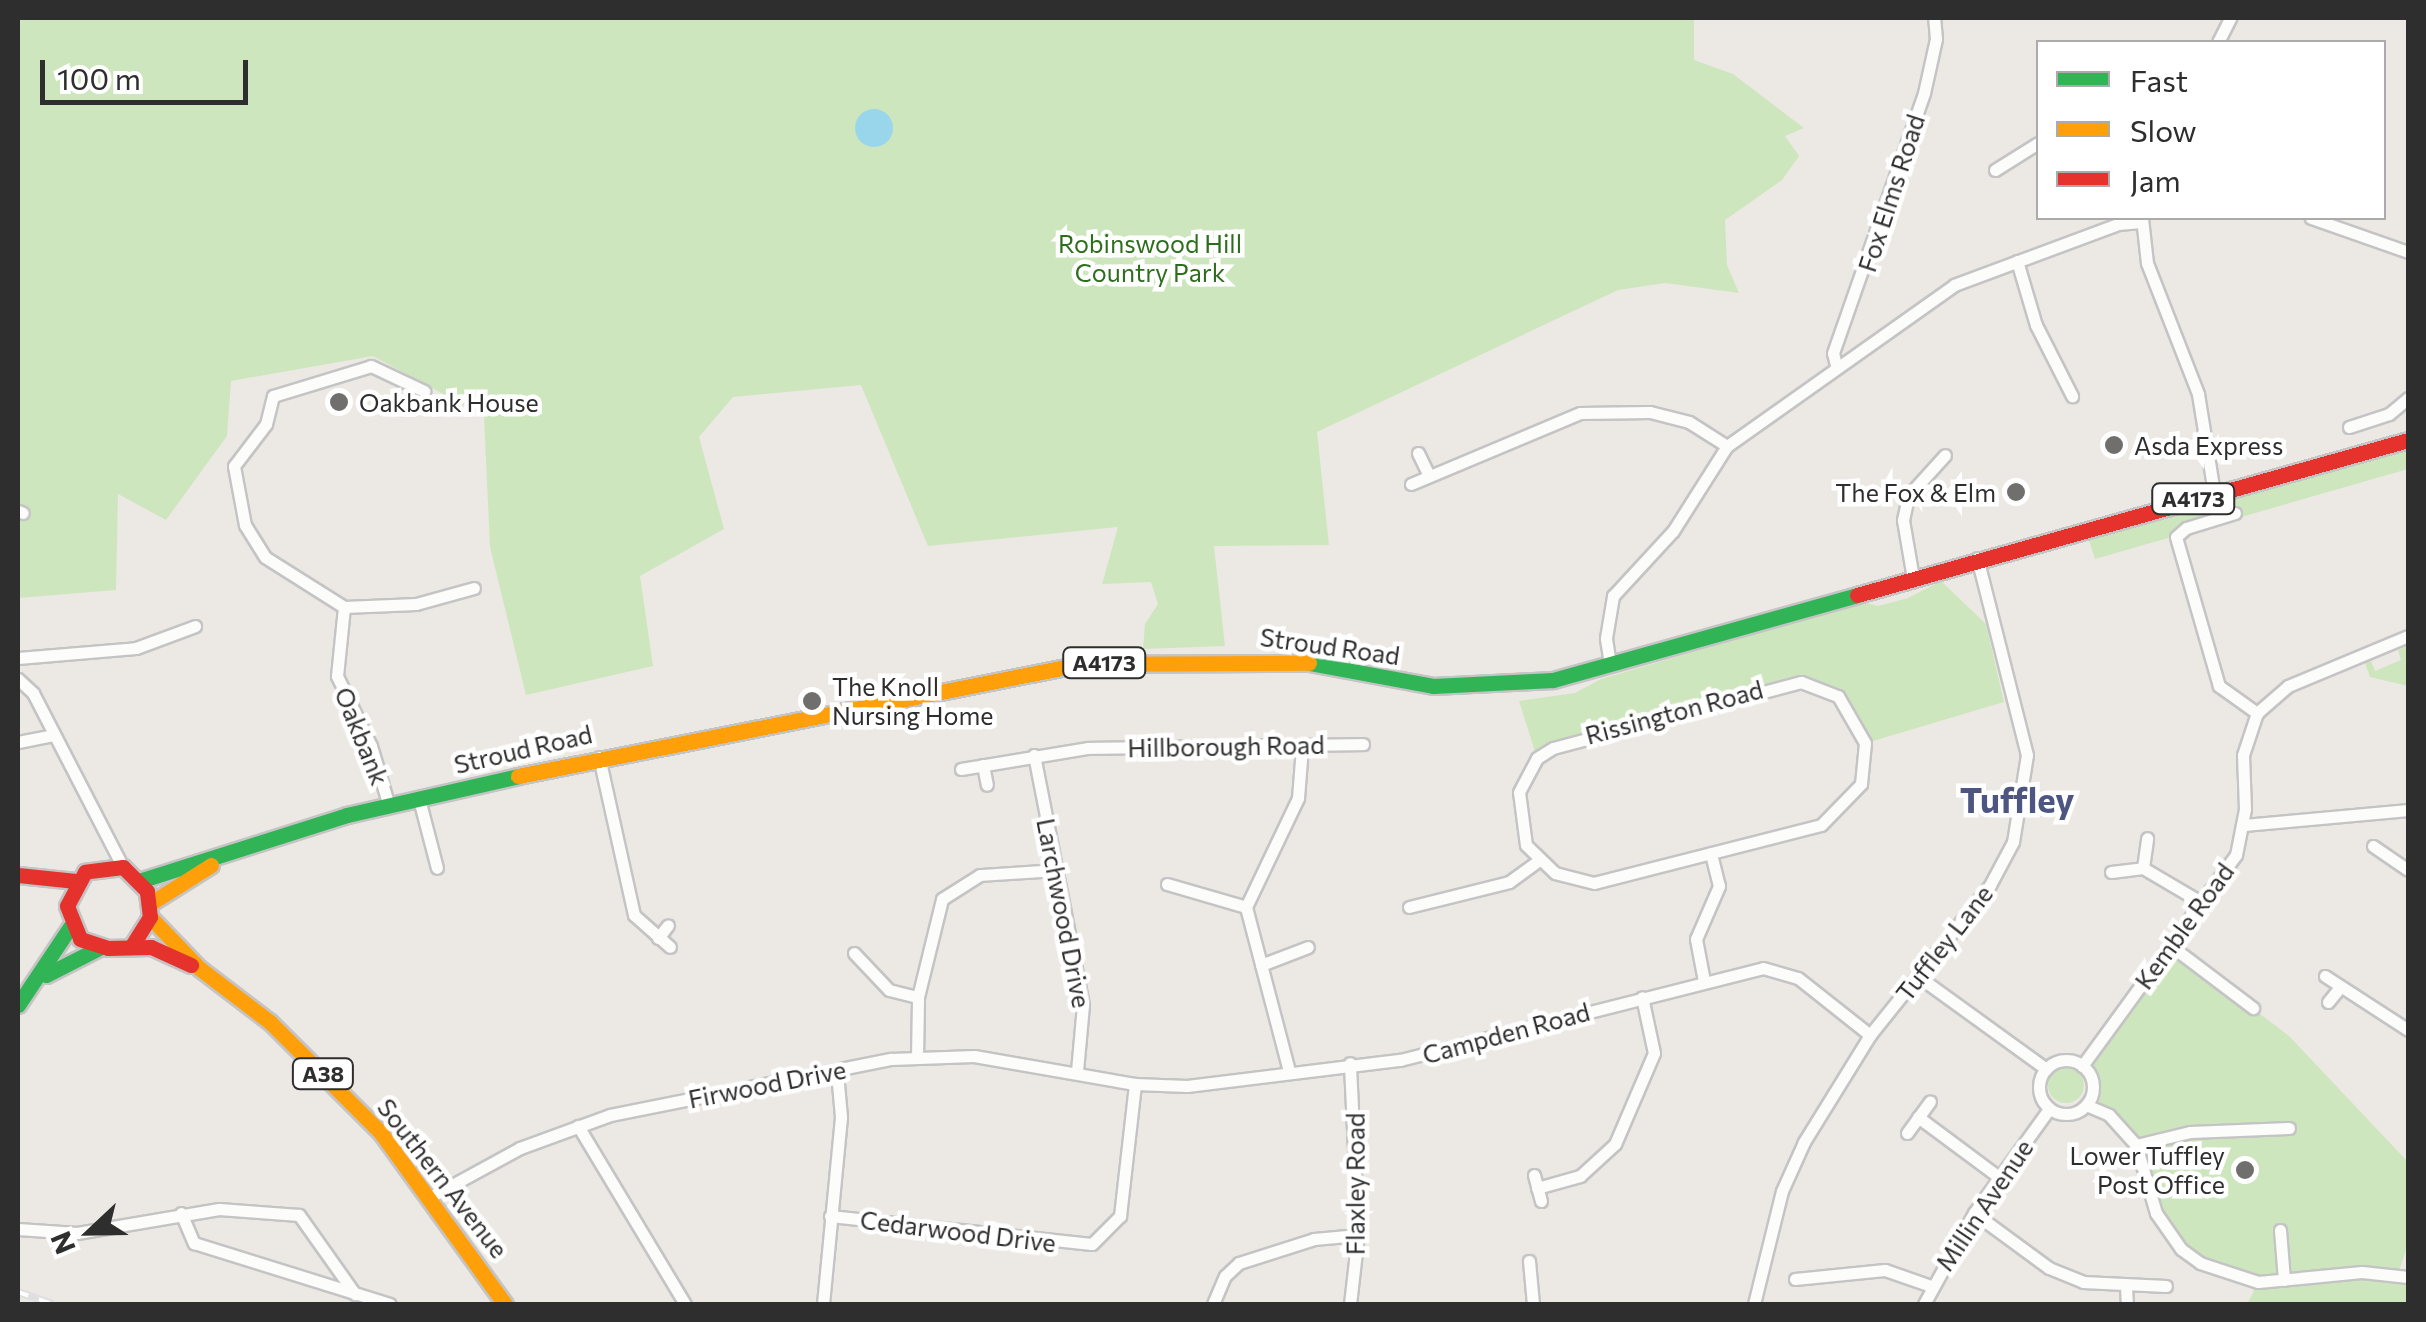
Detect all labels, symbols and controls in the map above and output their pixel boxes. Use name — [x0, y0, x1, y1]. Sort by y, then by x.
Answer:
scale bar — [45, 40, 252, 102]
legend — [2036, 40, 2386, 220]
text: 100 m — [57, 59, 141, 96]
text: Fast — [2130, 61, 2188, 98]
street label: Fox Elms Road — [1851, 110, 1931, 276]
text: Slow — [2130, 111, 2197, 148]
text: Jam — [2130, 161, 2181, 198]
park label: Robinswood Hill Country Park — [1058, 229, 1242, 288]
place label: Oakbank House — [359, 387, 539, 417]
marker: Oakbank House — [328, 391, 350, 413]
place label: Asda Express — [2134, 430, 2283, 460]
marker: Asda Express — [2103, 434, 2125, 456]
place label: The Fox & Elm — [1835, 477, 1996, 507]
marker: The Fox & Elm — [2005, 481, 2027, 503]
road number: A4173 — [2150, 482, 2236, 516]
street label: Stroud Road — [1258, 621, 1402, 671]
road number: A4173 — [1062, 646, 1146, 680]
place label: The Knoll Nursing Home — [832, 672, 994, 731]
street label: Rissington Road — [1582, 674, 1766, 750]
street label: Oakbank — [329, 683, 395, 789]
marker: The Knoll Nursing Home — [801, 690, 823, 712]
street label: Stroud Road — [451, 719, 595, 779]
street label: Hillborough Road — [1127, 729, 1325, 763]
district label: Tuffley — [1960, 778, 2074, 820]
street label: Larchwood Drive — [1031, 816, 1097, 1010]
street label: Kemble Road — [2128, 857, 2240, 995]
street label: Tuffley Lane — [1889, 879, 1999, 1007]
street label: Campden Road — [1419, 996, 1593, 1070]
street label: Firwood Drive — [686, 1054, 848, 1114]
road number: A38 — [290, 1057, 356, 1091]
street label: Southern Avenue — [372, 1092, 514, 1264]
street label: Flaxley Road — [1340, 1113, 1370, 1255]
street label: Millin Avenue — [1929, 1134, 2039, 1276]
place label: Lower Tuffley Post Office — [2069, 1141, 2225, 1200]
marker: Lower Tuffley Post Office — [2234, 1159, 2256, 1181]
north arrow — [40, 1182, 140, 1282]
street label: Cedarwood Drive — [858, 1204, 1058, 1258]
text: N — [42, 1227, 82, 1259]

